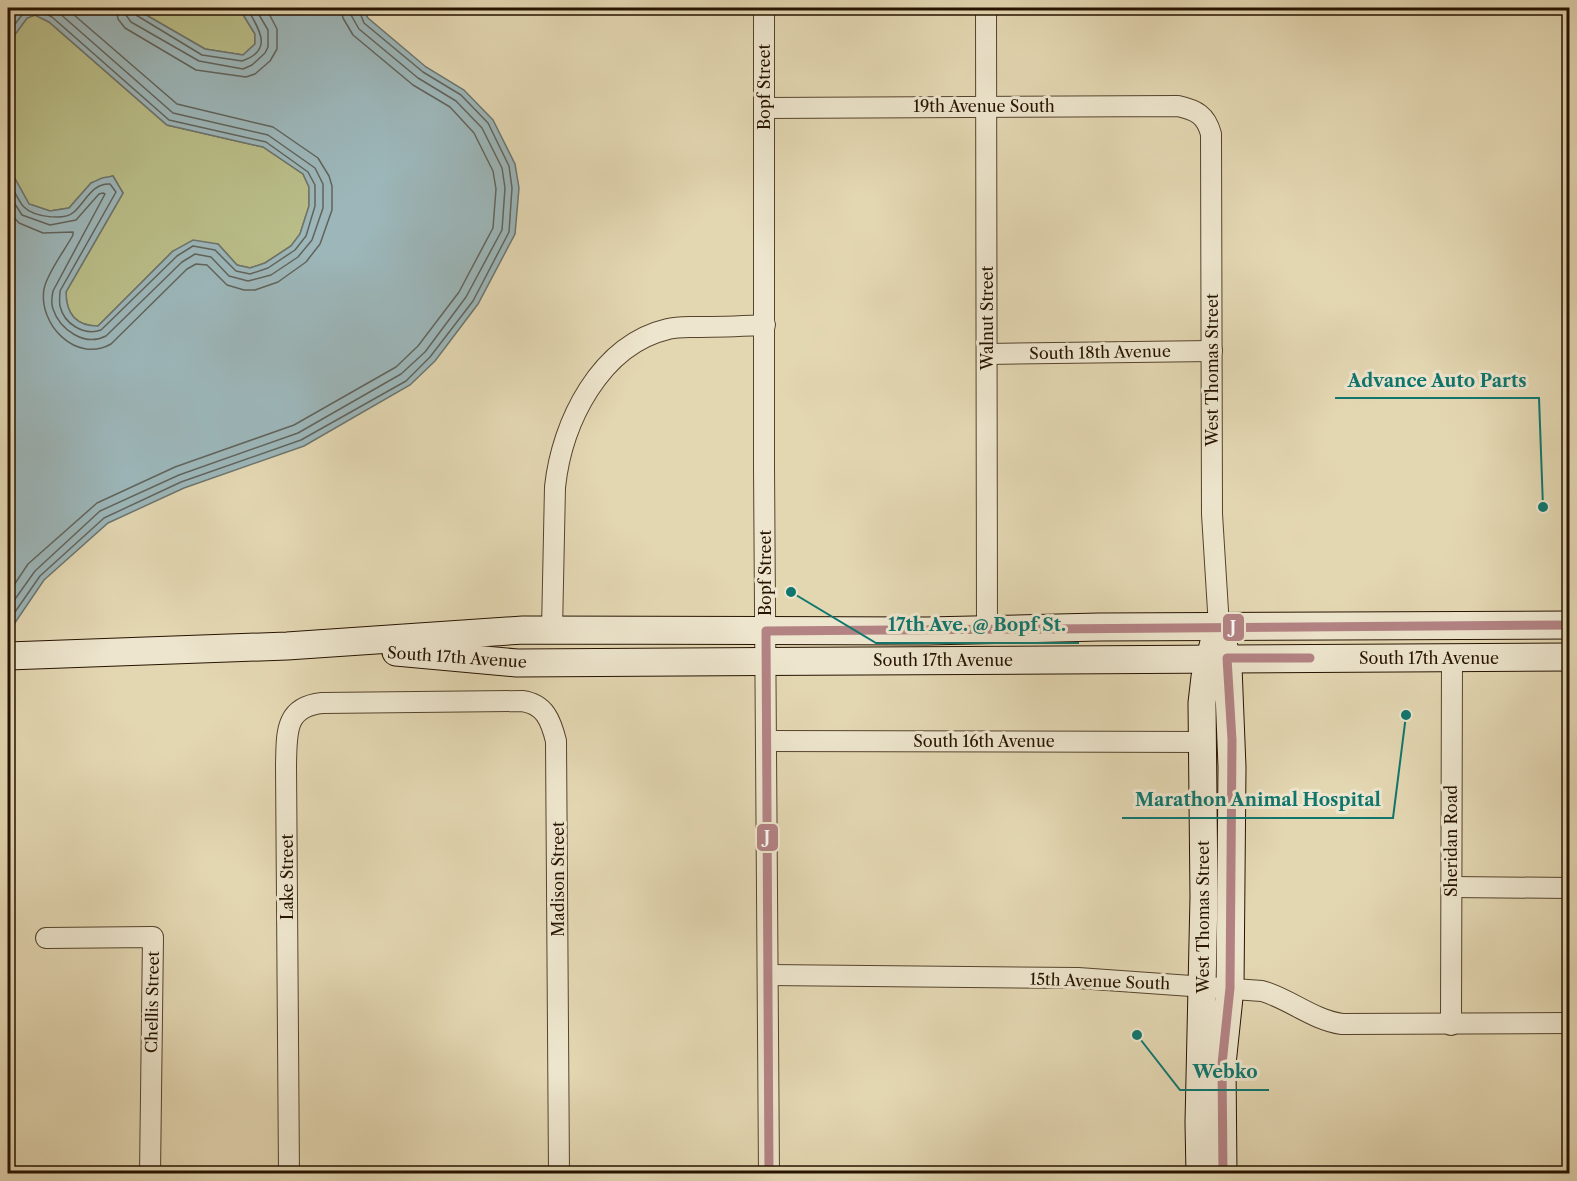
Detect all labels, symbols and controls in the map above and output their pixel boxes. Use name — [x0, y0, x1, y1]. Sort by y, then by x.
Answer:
street label: Bopf Street — [754, 44, 774, 130]
street label: 19th Avenue South — [913, 96, 1055, 116]
street label: Walnut Street — [977, 265, 997, 371]
street label: West Thomas Street — [1202, 293, 1222, 448]
street label: South 18th Avenue — [1029, 341, 1171, 363]
callout: Advance Auto Parts — [1335, 362, 1539, 398]
text: Advance Auto Parts — [1347, 370, 1526, 392]
street label: Bopf Street — [755, 530, 775, 616]
callout: 17th Ave. @ Bopf St. — [876, 607, 1079, 643]
line badge: J — [1222, 613, 1245, 642]
text: 17th Ave. @ Bopf St. — [888, 614, 1066, 636]
text: J — [1227, 617, 1236, 637]
street label: South 17th Avenue — [386, 642, 528, 672]
street label: South 17th Avenue — [1359, 648, 1499, 668]
street label: South 17th Avenue — [873, 650, 1013, 670]
street label: South 16th Avenue — [913, 731, 1055, 751]
callout: Marathon Animal Hospital — [1122, 782, 1393, 818]
street label: Sheridan Road — [1441, 785, 1461, 897]
text: Marathon Animal Hospital — [1135, 789, 1381, 811]
street label: Madison Street — [548, 821, 568, 937]
line badge: J — [756, 823, 779, 852]
text: J — [761, 827, 770, 847]
street label: Lake Street — [277, 834, 297, 920]
street label: West Thomas Street — [1193, 840, 1213, 995]
street label: Chellis Street — [141, 950, 163, 1053]
street label: 15th Avenue South — [1029, 969, 1171, 993]
callout: Webko — [1180, 1054, 1269, 1090]
text: Webko — [1191, 1061, 1258, 1083]

